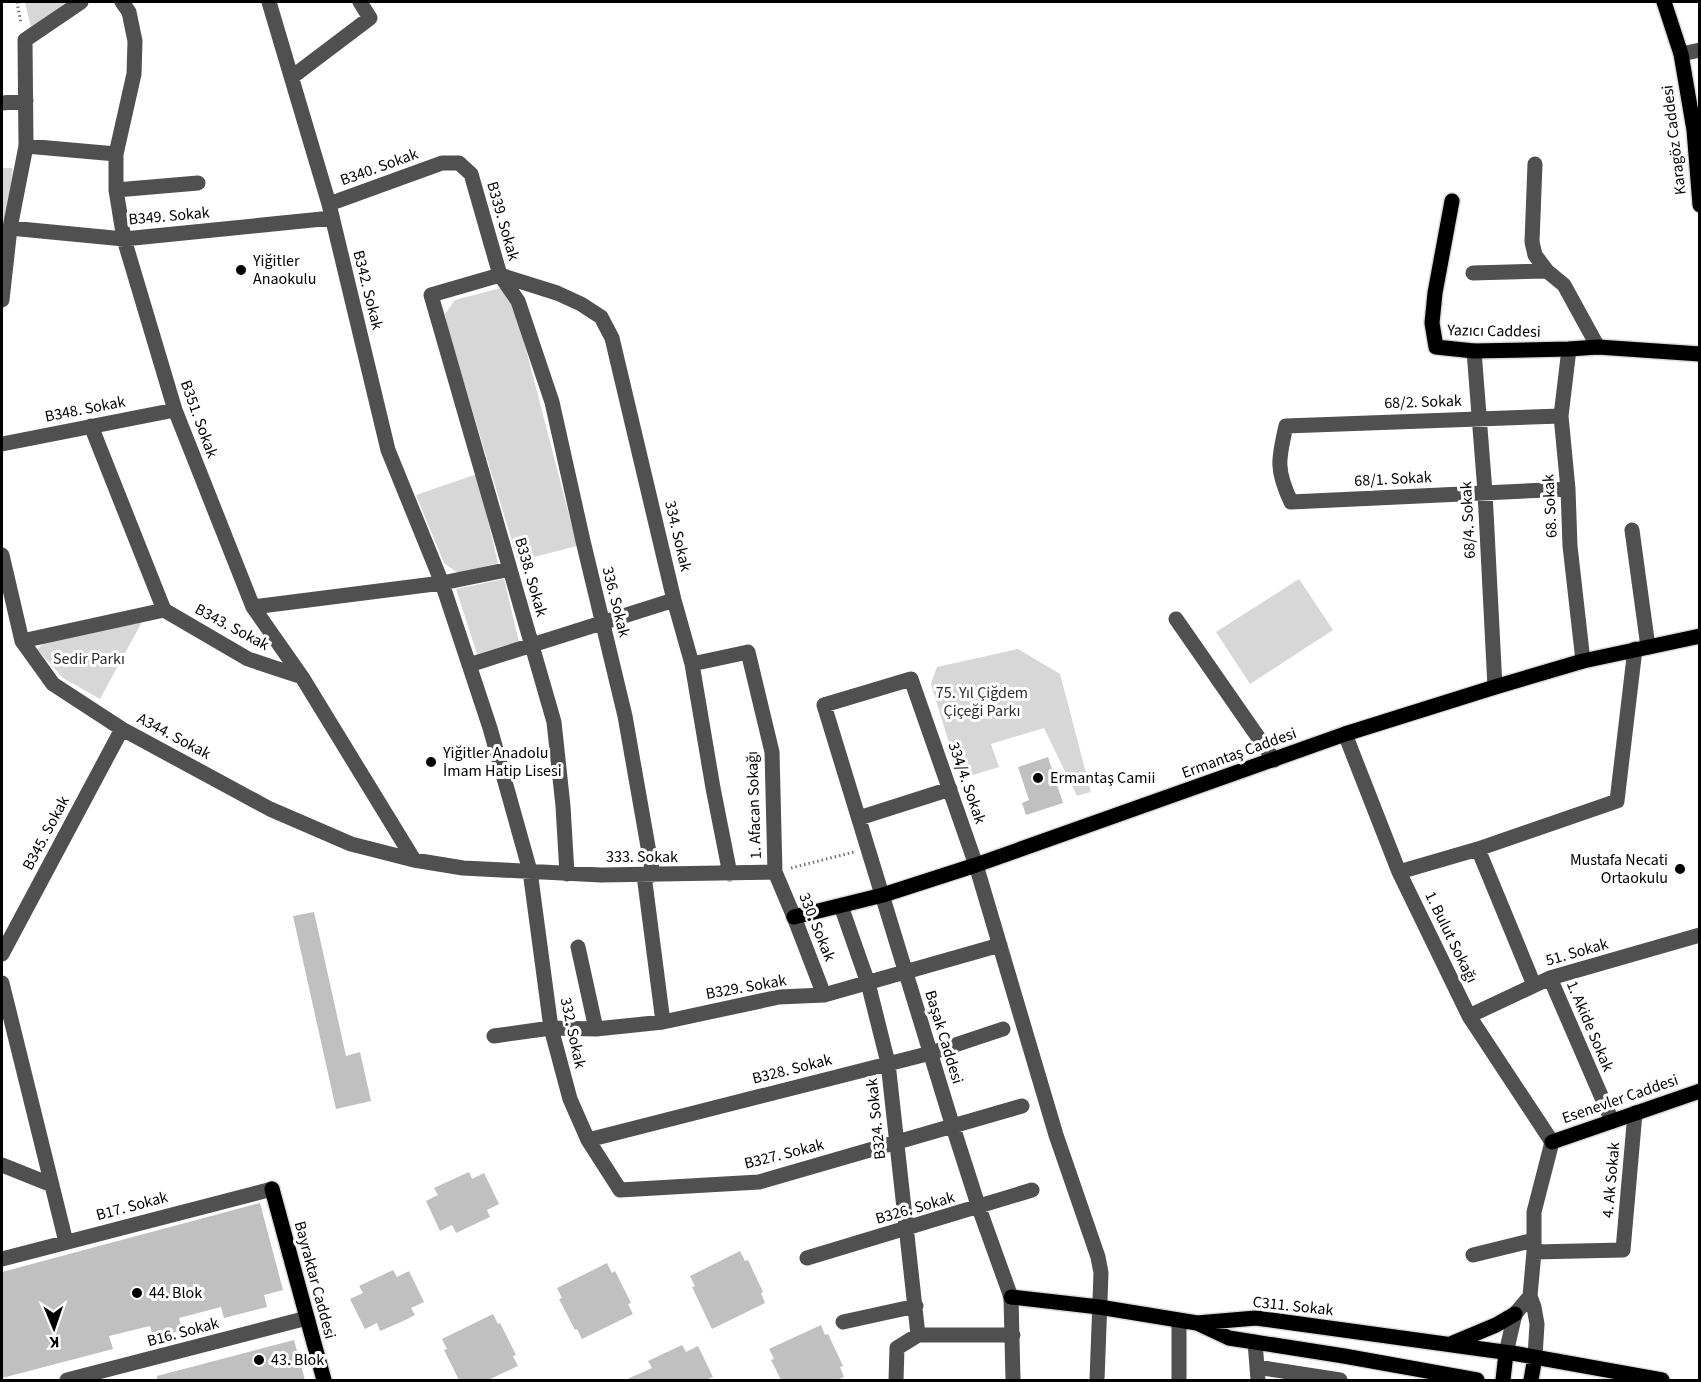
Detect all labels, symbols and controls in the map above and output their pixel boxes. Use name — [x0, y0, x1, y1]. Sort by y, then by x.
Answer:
street label: Karagöz Caddesi — [1656, 84, 1692, 196]
street label: B340. Sokak — [337, 143, 421, 191]
street label: B339. Sokak — [481, 179, 525, 263]
street label: B349. Sokak — [127, 201, 211, 231]
street label: B342. Sokak — [347, 248, 389, 332]
place label: Yiğitler Anaokulu — [252, 250, 316, 290]
marker: Yiğitler Anaokulu — [234, 263, 248, 277]
street label: Yazıcı Caddesi — [1446, 319, 1541, 343]
street label: B351. Sokak — [175, 377, 223, 461]
street label: B348. Sokak — [43, 390, 127, 428]
street label: 68/2. Sokak — [1384, 390, 1462, 414]
street label: 68/1. Sokak — [1354, 466, 1432, 492]
street label: 68. Sokak — [1537, 473, 1563, 539]
street label: 68/4. Sokak — [1455, 481, 1481, 559]
street label: 334. Sokak — [659, 498, 697, 574]
street label: B338. Sokak — [509, 535, 553, 619]
street label: 336. Sokak — [597, 564, 635, 640]
street label: B343. Sokak — [191, 598, 273, 656]
park label: Sedir Parkı — [53, 648, 125, 670]
park label: 75. Yıl Çiğdem Çiçeği Parkı — [936, 682, 1028, 722]
street label: A344. Sokak — [133, 707, 215, 765]
street label: Ermantaş Caddesi — [1179, 722, 1299, 784]
street label: 334/4. Sokak — [943, 739, 991, 827]
place label: Yiğitler Anadolu İmam Hatip Lisesi — [442, 742, 562, 782]
street label: 1. Afacan Sokağı — [741, 751, 767, 859]
marker: Yiğitler Anadolu İmam Hatip Lisesi — [424, 755, 438, 769]
place label: Ermantaş Camii — [1050, 767, 1155, 789]
marker: Ermantaş Camii — [1031, 771, 1045, 785]
street label: B345. Sokak — [17, 792, 75, 874]
street label: 333. Sokak — [606, 846, 678, 868]
place label: Mustafa Necati Ortaokulu — [1570, 849, 1668, 889]
marker: Mustafa Necati Ortaokulu — [1673, 862, 1687, 876]
street label: 1. Bulut Sokağı — [1419, 887, 1483, 987]
street label: 330. Sokak — [793, 889, 841, 965]
street label: 51. Sokak — [1543, 933, 1611, 971]
street label: B329. Sokak — [704, 969, 788, 1005]
street label: 1. Akide Sokak — [1561, 977, 1619, 1075]
street label: Başak Caddesi — [919, 987, 969, 1087]
street label: 332. Sokak — [555, 995, 591, 1071]
street label: B328. Sokak — [750, 1048, 834, 1090]
street label: Esenevler Caddesi — [1559, 1069, 1681, 1129]
street label: B324. Sokak — [861, 1077, 891, 1161]
street label: B327. Sokak — [742, 1133, 826, 1175]
street label: 4. Ak Sokak — [1597, 1141, 1625, 1219]
street label: B17. Sokak — [94, 1186, 170, 1226]
street label: B326. Sokak — [873, 1186, 957, 1230]
street label: Bayraktar Caddesi — [289, 1219, 341, 1341]
place label: 44. Blok — [149, 1282, 202, 1304]
marker: 44. Blok — [130, 1286, 144, 1300]
street label: C311. Sokak — [1252, 1291, 1335, 1321]
north arrow — [24, 1298, 84, 1358]
street label: B16. Sokak — [145, 1312, 221, 1352]
text: K — [49, 1331, 60, 1353]
place label: 43. Blok — [271, 1349, 324, 1371]
marker: 43. Blok — [252, 1353, 266, 1367]

